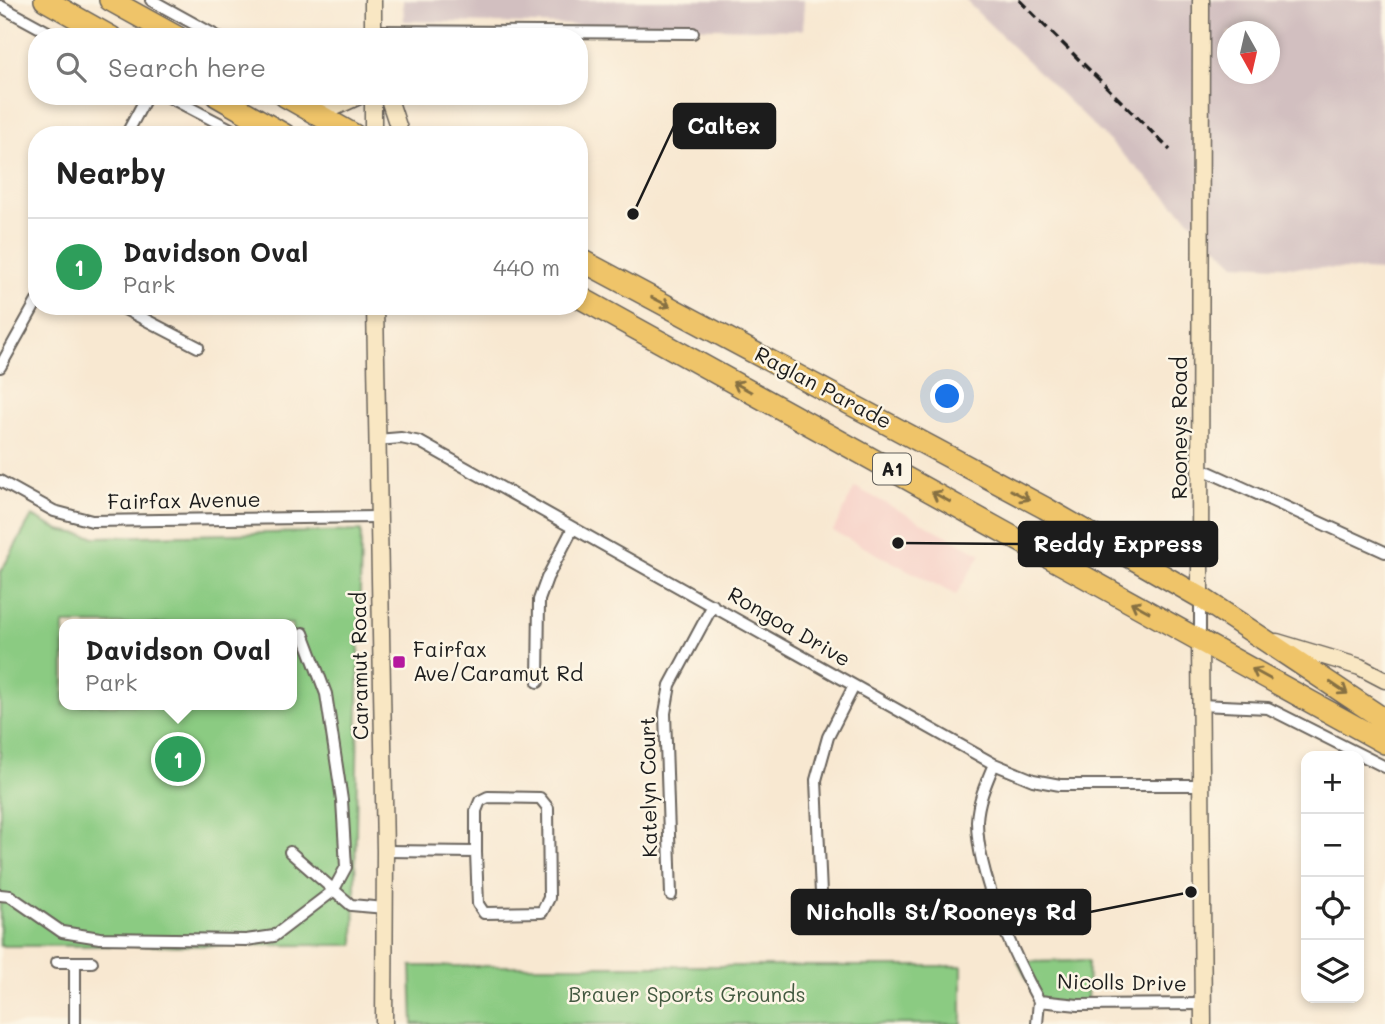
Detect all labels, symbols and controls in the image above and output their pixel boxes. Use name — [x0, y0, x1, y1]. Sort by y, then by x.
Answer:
north arrow — [1217, 21, 1280, 84]
search box — [28, 28, 588, 105]
icon: search — [52, 48, 90, 86]
text: Search here — [108, 50, 266, 84]
callout: Caltex — [674, 104, 775, 148]
text: Caltex — [687, 110, 761, 140]
text: Nearby — [56, 152, 166, 192]
text: Davidson Oval — [123, 235, 308, 269]
text: 1 — [74, 252, 84, 282]
text: 440 m — [493, 252, 560, 282]
text: Park — [123, 269, 175, 299]
one-way arrow — [650, 296, 671, 310]
street label: Raglan Parade — [751, 339, 897, 434]
street label: Rooneys Road — [1165, 356, 1192, 500]
your location — [930, 379, 964, 413]
one-way arrow — [732, 380, 753, 393]
road number: A1 — [873, 454, 911, 484]
street label: Fairfax Avenue — [107, 485, 261, 514]
one-way arrow — [1009, 488, 1030, 502]
one-way arrow — [931, 489, 952, 503]
callout: Reddy Express — [1019, 522, 1217, 566]
text: Reddy Express — [1033, 528, 1203, 558]
street label: Rongoa Drive — [723, 580, 856, 672]
street label: Caramut Road — [344, 592, 373, 740]
one-way arrow — [1130, 599, 1151, 613]
popup — [59, 619, 297, 710]
text: Davidson Oval — [85, 633, 271, 667]
place label: Fairfax Ave/Caramut Rd — [413, 635, 583, 686]
marker: Fairfax Ave/Caramut Rd — [391, 654, 407, 670]
text: Park — [85, 667, 138, 697]
one-way arrow — [1252, 667, 1272, 681]
one-way arrow — [1329, 681, 1348, 695]
street label: Katelyn Court — [633, 716, 662, 858]
pin: 1 — [155, 733, 201, 785]
map controls — [1301, 751, 1364, 1003]
button: + — [1301, 751, 1364, 814]
button: − — [1301, 814, 1364, 877]
button: locate — [1301, 877, 1364, 940]
callout: Nicholls St/Rooneys Rd — [792, 890, 1090, 934]
text: Nicholls St/Rooneys Rd — [806, 896, 1076, 926]
button: layers — [1301, 940, 1364, 1003]
street label: Nicolls Drive — [1057, 967, 1187, 996]
park label: Brauer Sports Grounds — [568, 980, 806, 1007]

